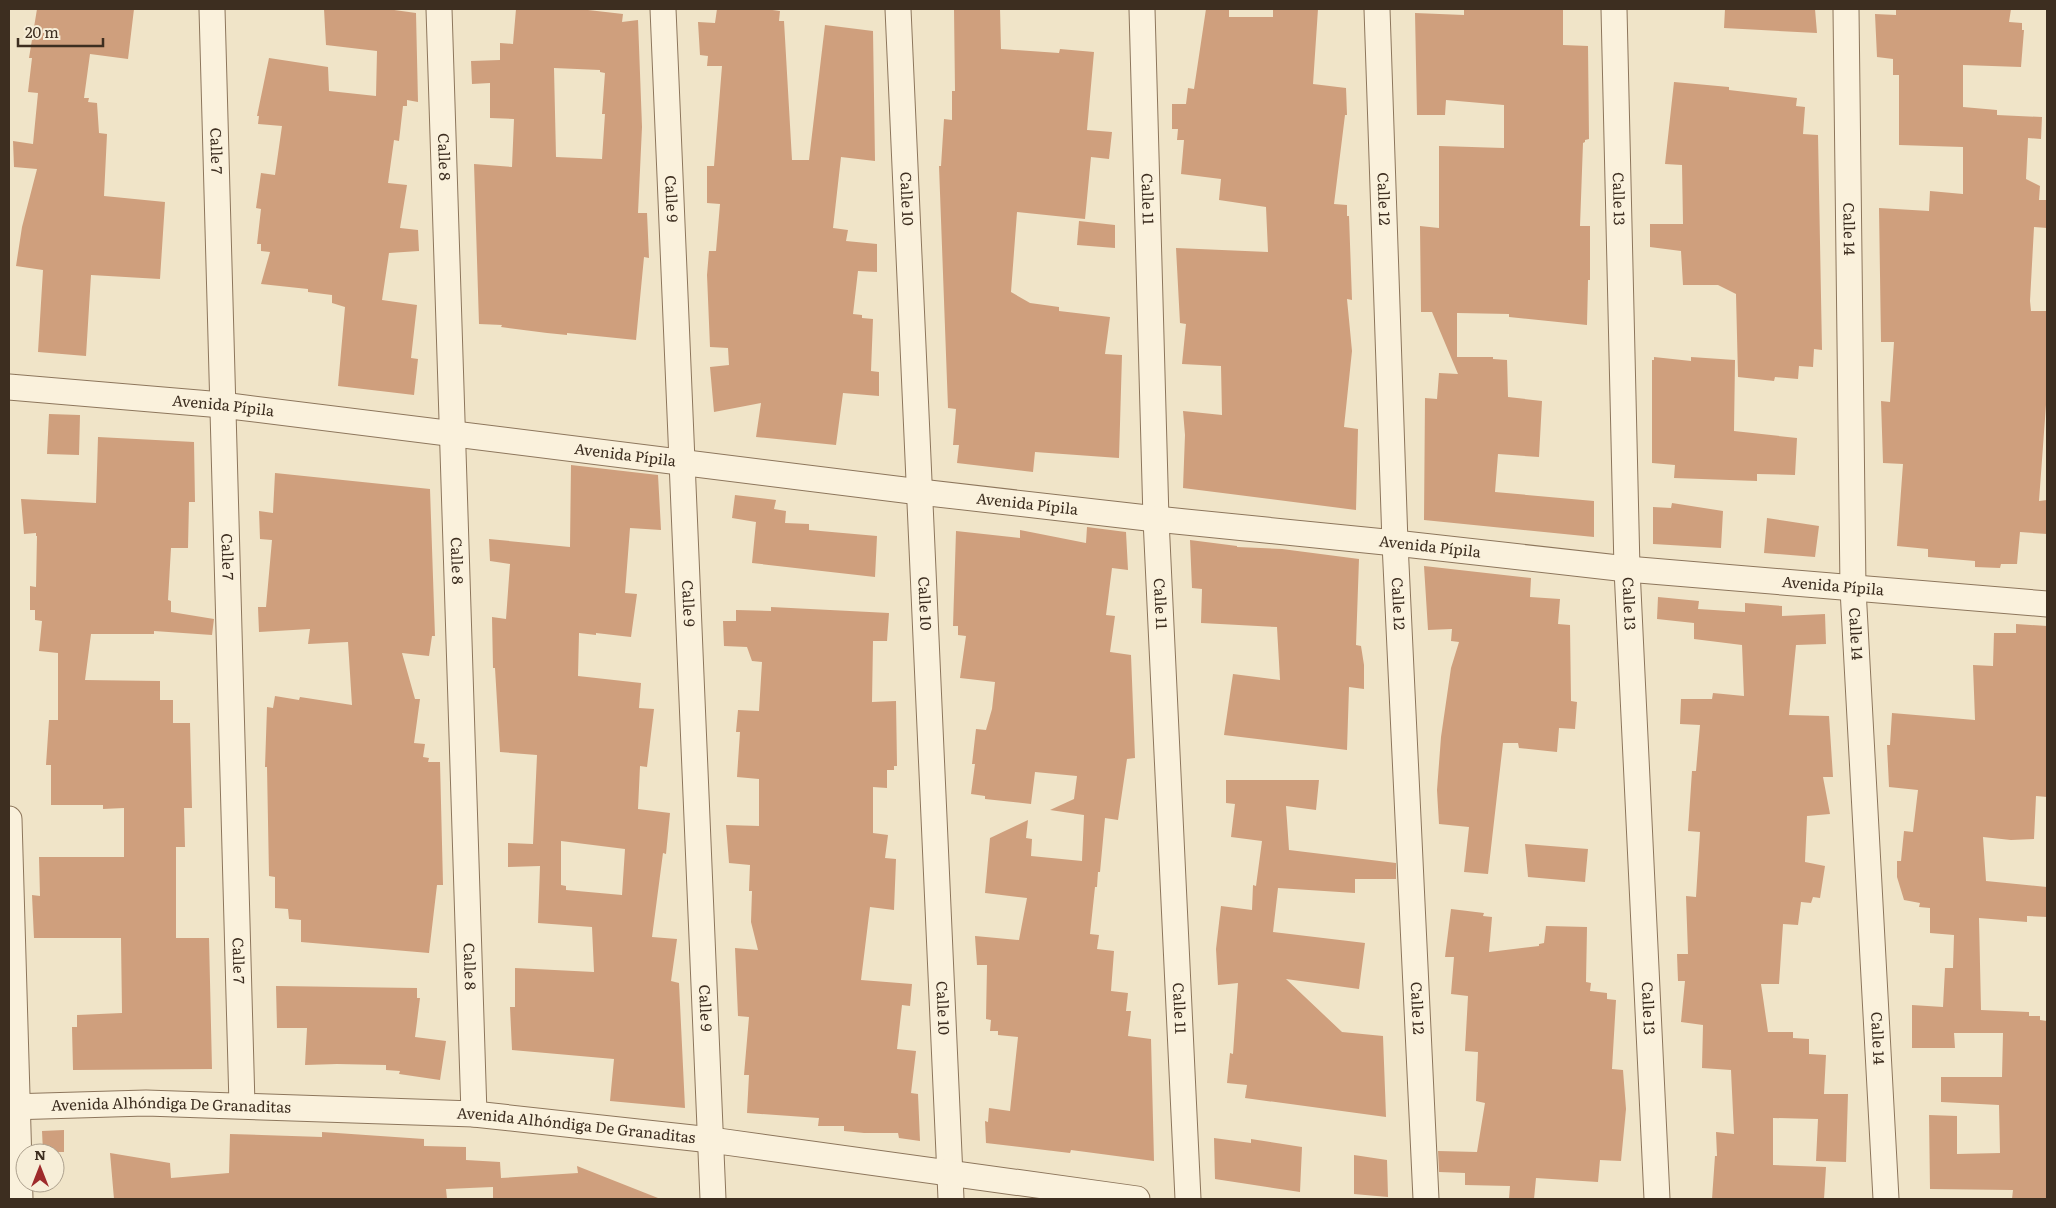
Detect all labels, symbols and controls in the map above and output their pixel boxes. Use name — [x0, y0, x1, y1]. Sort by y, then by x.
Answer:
scale bar — [18, 15, 102, 47]
text: 20 m — [25, 20, 59, 43]
street label: Calle 7 — [205, 127, 230, 175]
street label: Calle 8 — [433, 133, 457, 181]
street label: Calle 10 — [895, 171, 921, 227]
street label: Calle 12 — [1373, 172, 1397, 226]
street label: Calle 13 — [1608, 172, 1632, 226]
street label: Calle 11 — [1137, 173, 1161, 225]
street label: Calle 9 — [660, 175, 685, 223]
street label: Calle 14 — [1838, 202, 1862, 256]
street label: Avenida Pípila — [171, 388, 277, 422]
street label: Avenida Pípila — [573, 436, 678, 472]
street label: Avenida Pípila — [975, 486, 1080, 520]
street label: Avenida Pípila — [1378, 528, 1483, 563]
street label: Calle 7 — [216, 533, 241, 581]
street label: Calle 8 — [446, 537, 470, 585]
street label: Avenida Pípila — [1781, 569, 1886, 600]
street label: Calle 10 — [913, 576, 939, 631]
street label: Calle 11 — [1149, 577, 1174, 630]
street label: Calle 12 — [1387, 577, 1412, 631]
street label: Calle 13 — [1617, 577, 1643, 631]
street label: Calle 9 — [677, 579, 702, 628]
street label: Calle 14 — [1844, 607, 1870, 661]
street label: Calle 7 — [227, 937, 252, 985]
street label: Calle 8 — [459, 942, 483, 991]
street label: Calle 10 — [931, 980, 957, 1036]
street label: Calle 12 — [1406, 981, 1431, 1035]
street label: Calle 13 — [1637, 981, 1662, 1036]
street label: Calle 11 — [1168, 982, 1193, 1034]
street label: Calle 9 — [694, 984, 719, 1032]
street label: Calle 14 — [1866, 1011, 1892, 1065]
street label: Avenida Alhóndiga De Granaditas — [51, 1090, 291, 1118]
street label: Avenida Alhóndiga De Granaditas — [456, 1100, 697, 1148]
north arrow — [15, 1143, 65, 1193]
text: N — [34, 1144, 46, 1164]

